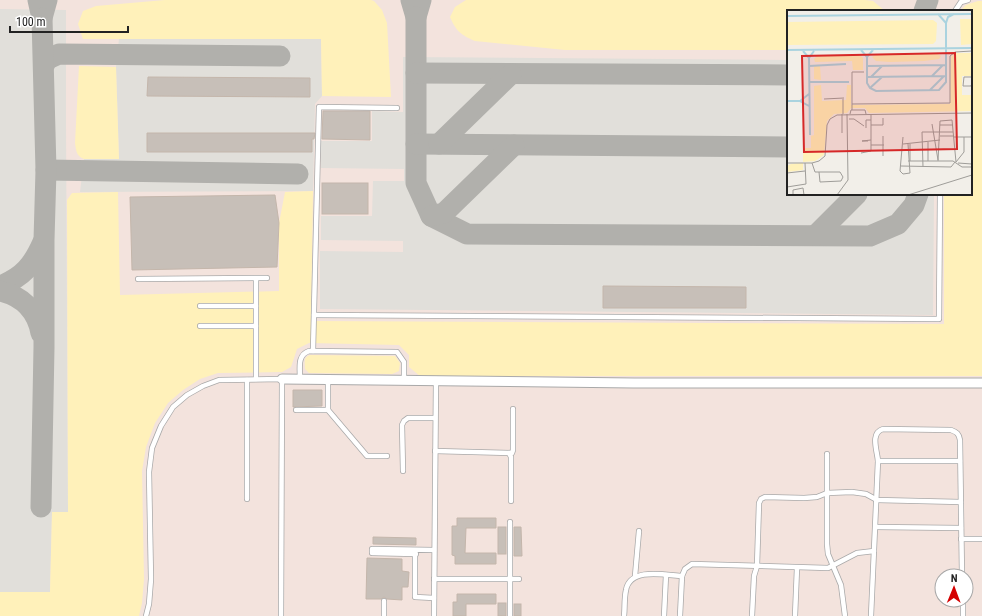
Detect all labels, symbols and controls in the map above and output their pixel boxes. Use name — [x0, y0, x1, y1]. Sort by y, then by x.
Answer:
scale bar — [10, 8, 128, 34]
inset map — [787, 10, 972, 195]
text: 100 m — [16, 15, 46, 29]
north arrow — [934, 568, 974, 608]
text: N — [951, 572, 958, 585]

